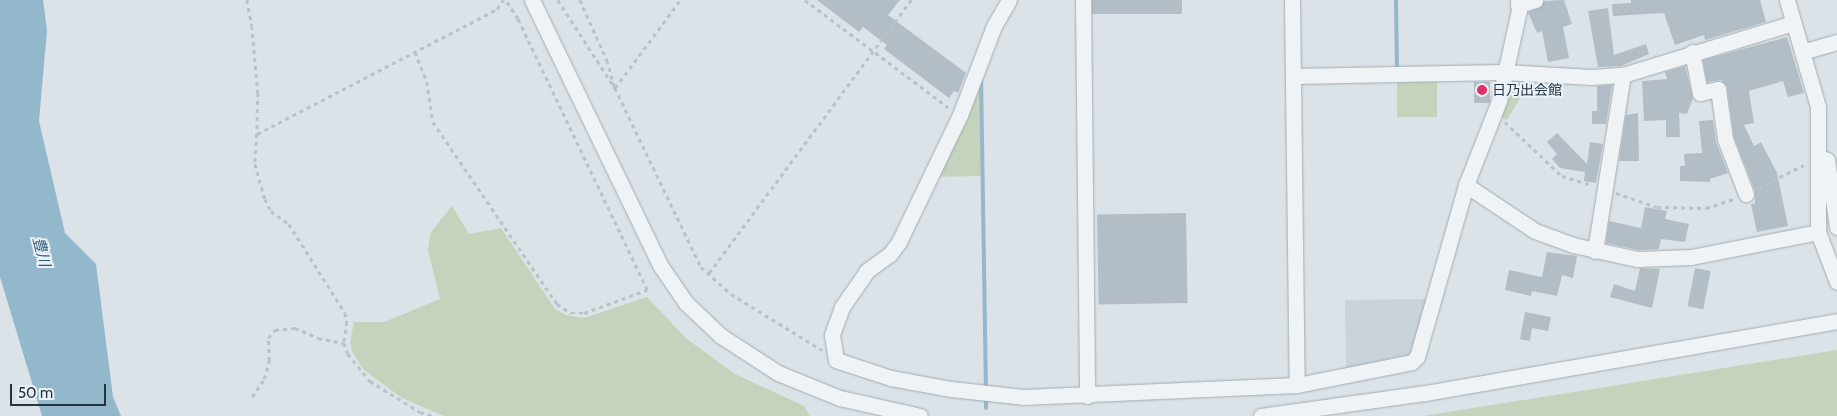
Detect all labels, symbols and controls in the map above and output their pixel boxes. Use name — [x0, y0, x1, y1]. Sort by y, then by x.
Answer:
place label: 日乃出会館 — [1492, 82, 1562, 98]
marker: 日乃出会館 — [1476, 84, 1488, 96]
water label: 豊川 — [29, 235, 53, 269]
scale bar — [12, 374, 109, 406]
text: 50 m — [18, 384, 53, 402]

